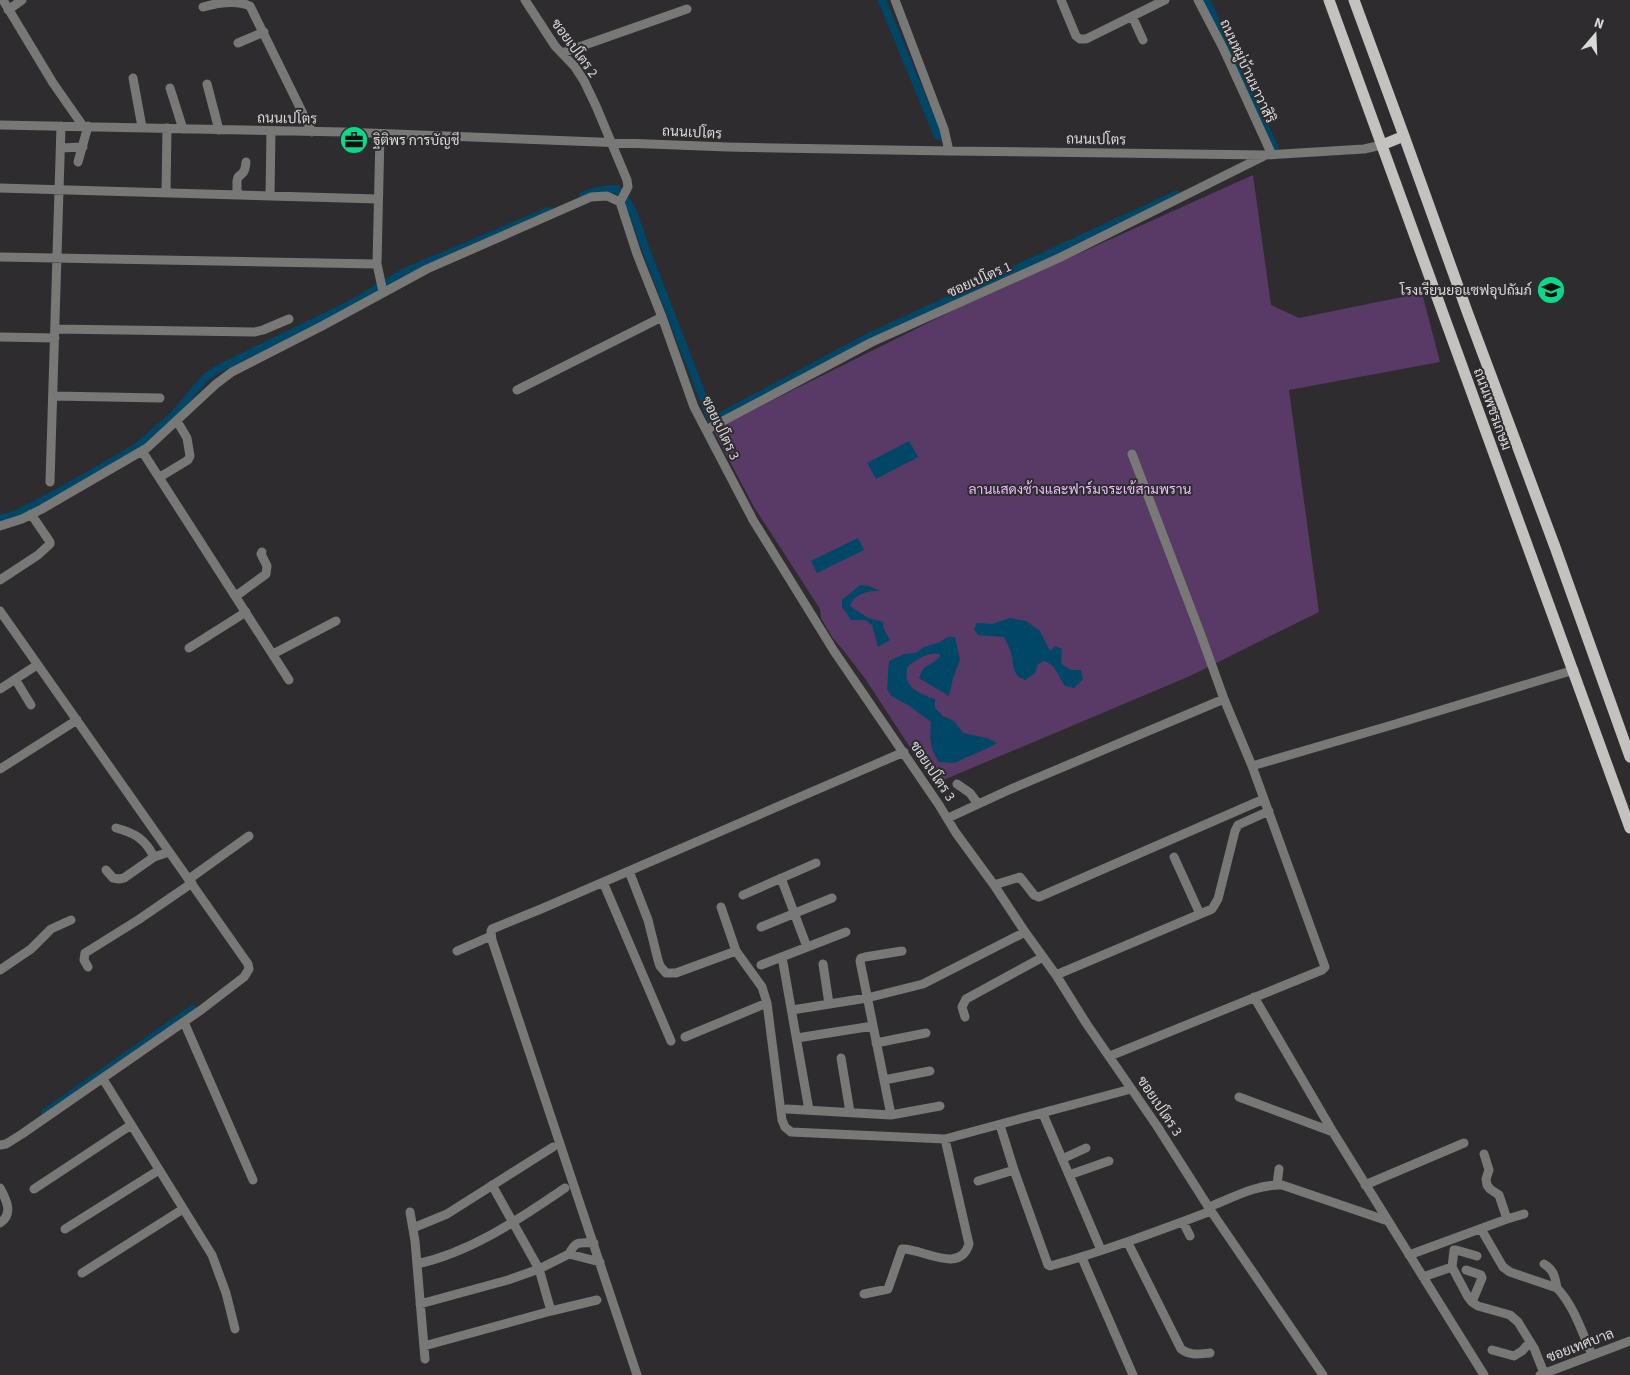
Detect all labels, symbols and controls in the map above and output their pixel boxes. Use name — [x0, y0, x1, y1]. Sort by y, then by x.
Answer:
north arrow — [1570, 10, 1620, 60]
text: N — [1591, 13, 1607, 35]
street label: ซอยเปโตร 2 — [546, 15, 602, 82]
street label: ถนนหมู่บ้านนาวาสิริ — [1214, 16, 1280, 127]
street label: ถนนเปโตร — [257, 108, 317, 130]
street label: ถนนเปโตร — [661, 121, 723, 145]
office icon: ฐิติพร การบัญชี — [339, 125, 369, 155]
street label: ถนนเปโตร — [1066, 129, 1126, 151]
place label: ฐิติพร การบัญชี — [372, 131, 459, 151]
street label: ซอยเปโตร 1 — [944, 257, 1015, 303]
school or university icon: โรงเรียนยอแซฟอุปถัมภ์ — [1536, 275, 1566, 305]
place label: โรงเรียนยอแซฟอุปถัมภ์ — [1399, 281, 1532, 301]
street label: ถนนเพชรเกษม — [1468, 365, 1516, 453]
street label: ซอยเปโตร 3 — [696, 393, 744, 464]
park label: ลานแสดงช้างและฟาร์มจระเข้สามพราน — [968, 480, 1192, 500]
street label: ซอยเปโตร 3 — [905, 737, 960, 806]
street label: ซอยเปโตร 3 — [1132, 1072, 1187, 1141]
street label: ซอยเทศบาล — [1544, 1324, 1617, 1368]

